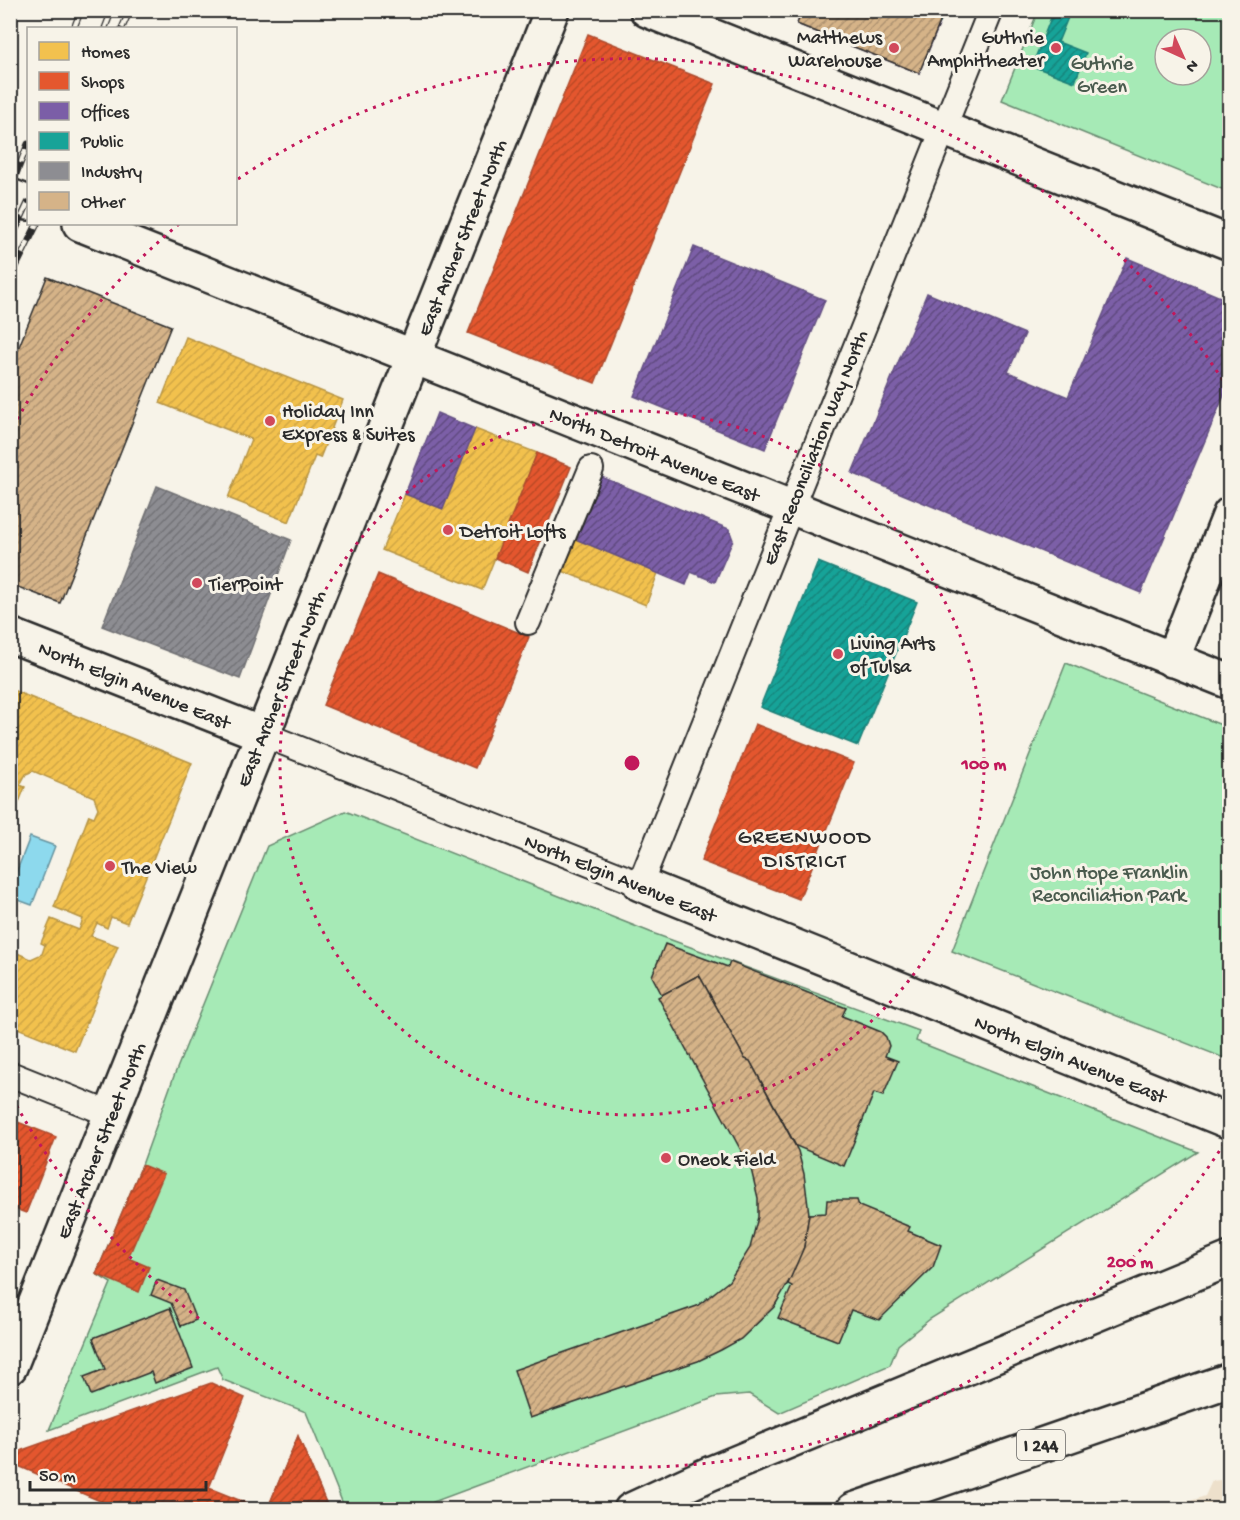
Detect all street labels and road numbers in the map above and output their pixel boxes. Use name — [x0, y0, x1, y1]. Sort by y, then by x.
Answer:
street label: East Archer Street North — [414, 136, 514, 340]
street label: East Reconciliation Way North — [759, 327, 875, 569]
street label: North Detroit Avenue East — [545, 404, 764, 510]
street label: East Archer Street North — [233, 587, 333, 791]
street label: North Elgin Avenue East — [34, 638, 235, 737]
street label: North Elgin Avenue East — [520, 831, 721, 930]
street label: North Elgin Avenue East — [970, 1012, 1171, 1111]
street label: East Archer Street North — [53, 1039, 153, 1243]
road number: I 244 — [1017, 1430, 1065, 1460]

